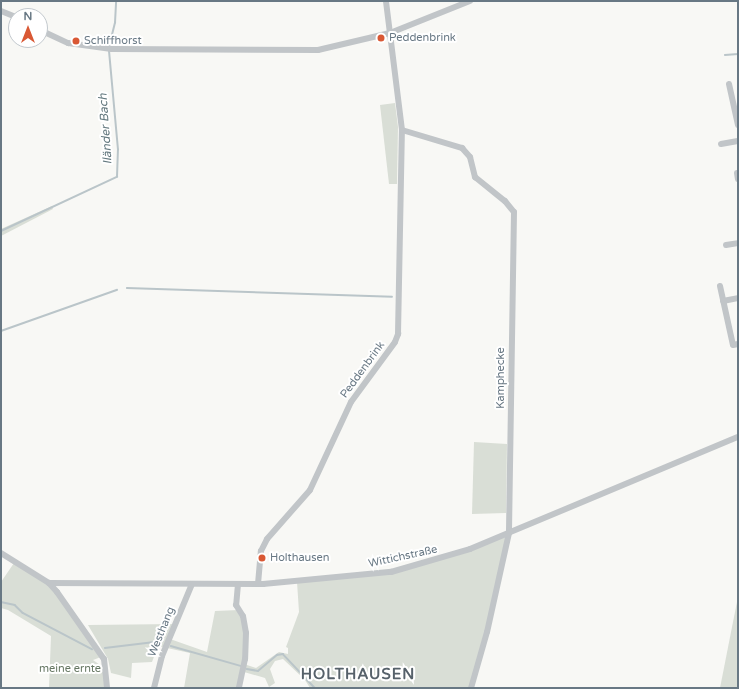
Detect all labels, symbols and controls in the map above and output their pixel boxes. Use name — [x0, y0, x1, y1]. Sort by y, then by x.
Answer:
north arrow — [8, 8, 48, 48]
text: N — [24, 10, 32, 23]
place label: Peddenbrink — [389, 31, 456, 45]
marker: Peddenbrink — [376, 33, 386, 43]
place label: Schiffhorst — [84, 34, 142, 48]
marker: Schiffhorst — [71, 36, 81, 46]
water label: Iländer Bach — [96, 93, 116, 165]
street label: Peddenbrink — [338, 339, 388, 401]
street label: Kamphecke — [494, 347, 508, 409]
street label: Wittichstraße — [367, 543, 439, 571]
place label: Holthausen — [270, 551, 330, 565]
marker: Holthausen — [257, 553, 267, 563]
street label: Westhang — [146, 605, 178, 659]
park label: meine ernte — [39, 662, 101, 676]
district label: HOLTHAUSEN — [301, 666, 415, 684]

